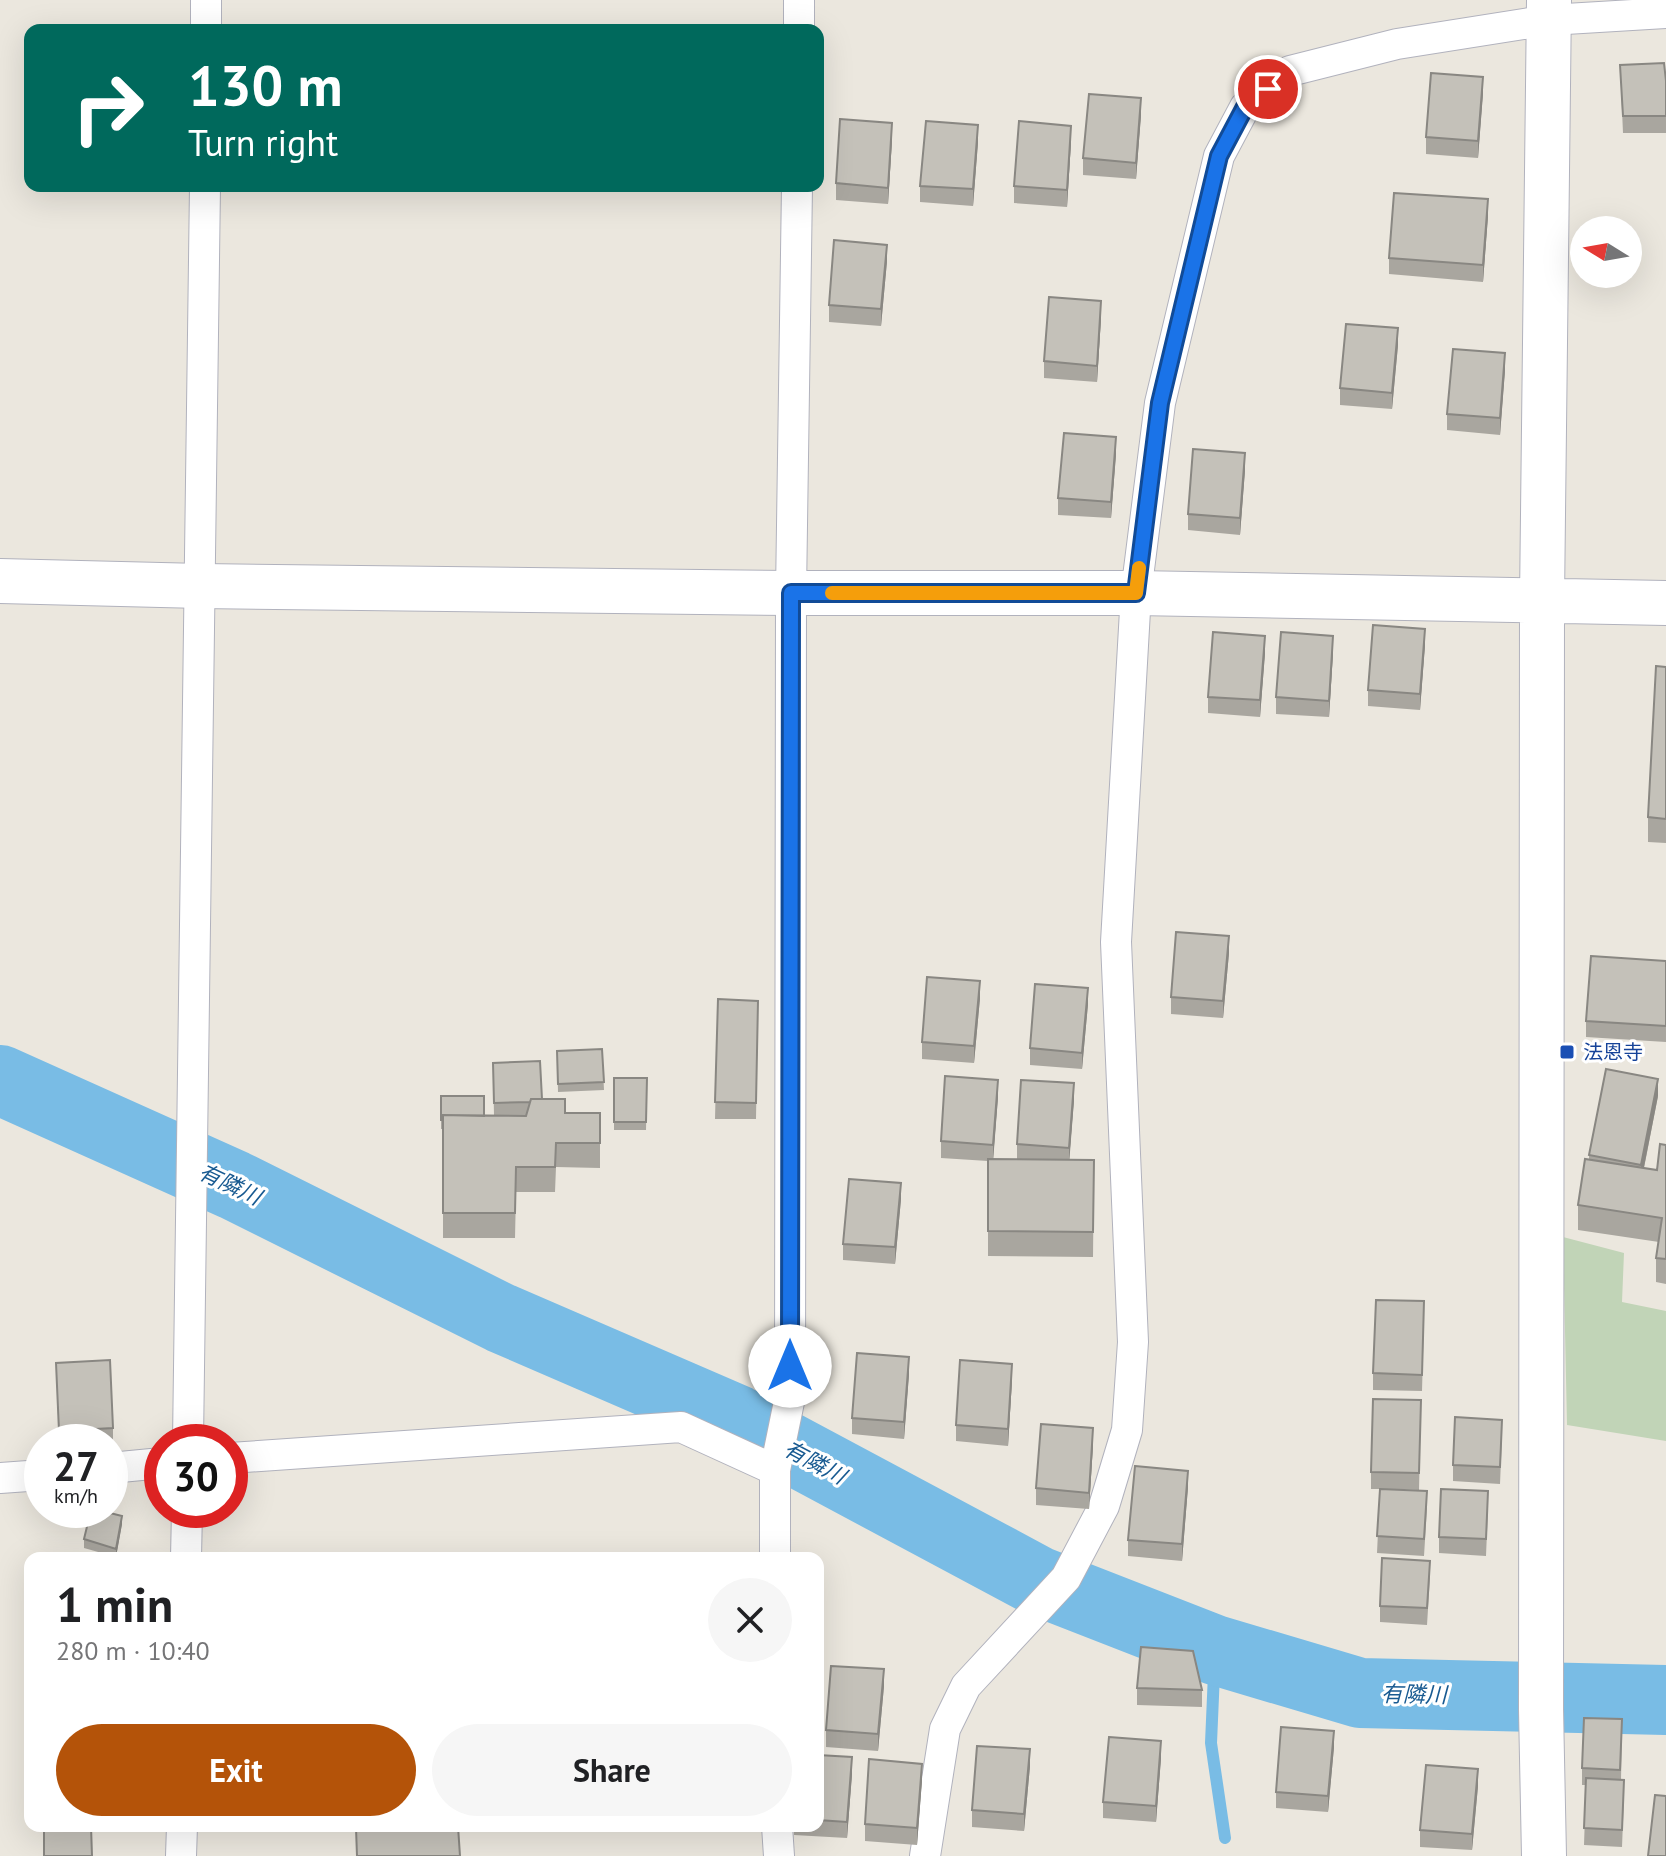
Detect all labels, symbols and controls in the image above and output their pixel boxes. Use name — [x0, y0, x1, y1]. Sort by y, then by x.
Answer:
text: 130 m — [188, 49, 343, 121]
pin — [1234, 55, 1302, 123]
icon: right — [56, 56, 160, 160]
icon: arrive — [1246, 67, 1290, 111]
text: Turn right — [188, 119, 338, 166]
north arrow — [1570, 216, 1642, 288]
map controls — [1570, 216, 1642, 288]
place label: 法恩寺 — [1583, 1039, 1643, 1065]
marker: 法恩寺 — [1558, 1043, 1576, 1061]
water label: 有隣川 — [194, 1157, 268, 1211]
position arrow — [748, 1324, 832, 1408]
speed limit sign: 30 — [144, 1424, 248, 1528]
water label: 有隣川 — [779, 1434, 852, 1491]
text: 27 — [53, 1440, 99, 1492]
text: km/h — [54, 1483, 98, 1509]
text: 1 min — [56, 1573, 173, 1635]
button: close — [708, 1578, 792, 1662]
text: 280 m · 10:40 — [56, 1634, 210, 1667]
water label: 有隣川 — [1381, 1679, 1449, 1709]
button: Exit — [56, 1724, 416, 1816]
button: Share — [432, 1724, 792, 1816]

